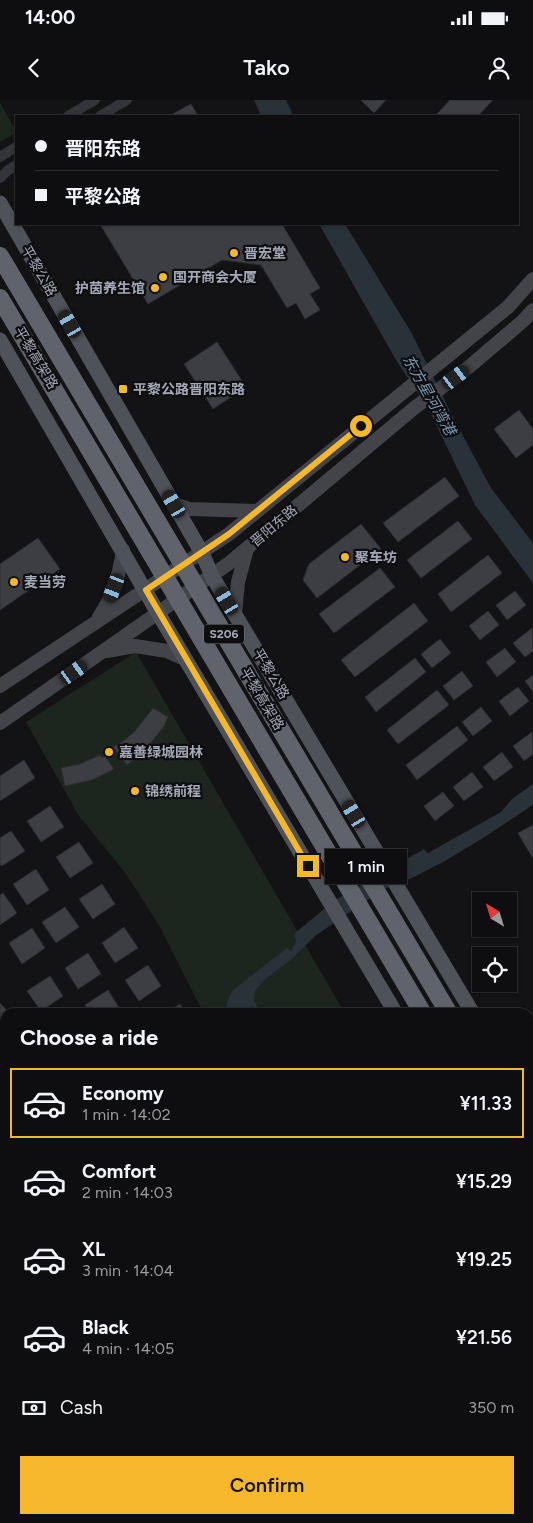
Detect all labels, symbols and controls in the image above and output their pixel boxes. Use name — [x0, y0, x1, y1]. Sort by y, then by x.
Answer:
text: 14:00 — [25, 6, 75, 29]
icon: back — [20, 54, 48, 82]
text: Tako — [243, 54, 290, 81]
icon: person — [485, 54, 513, 82]
text: 晋阳东路 — [65, 137, 141, 160]
text: 平黎公路 — [65, 185, 141, 208]
street label: 平黎公路 — [18, 243, 60, 299]
place label: 晋宏堂 — [244, 245, 286, 262]
marker: 晋宏堂 — [228, 247, 240, 259]
place label: 国开商会大厦 — [173, 269, 257, 286]
marker: 国开商会大厦 — [157, 271, 169, 283]
place label: 护茵养生馆 — [75, 280, 145, 297]
marker: 护茵养生馆 — [149, 282, 161, 294]
car — [56, 307, 83, 341]
street label: 平黎高架路 — [11, 324, 61, 392]
water label: 东方星河湾港 — [399, 352, 460, 440]
car — [439, 362, 472, 392]
place label: 平黎公路晋阳东路 — [133, 381, 245, 398]
marker: 平黎公路晋阳东路 — [117, 383, 129, 395]
route start — [350, 415, 372, 437]
car — [160, 487, 187, 521]
street label: 晋阳东路 — [247, 501, 301, 551]
place label: 聚车坊 — [355, 549, 397, 566]
marker: 聚车坊 — [339, 551, 351, 563]
car — [101, 571, 126, 605]
place label: 麦当劳 — [24, 574, 66, 591]
marker: 麦当劳 — [8, 576, 20, 588]
car — [212, 584, 241, 618]
road number: S206 — [204, 624, 244, 644]
street label: 平黎公路 — [249, 646, 293, 702]
car — [57, 657, 90, 687]
street label: 平黎高架路 — [237, 665, 287, 733]
place label: 嘉善绿城园林 — [119, 744, 203, 761]
marker: 嘉善绿城园林 — [103, 746, 115, 758]
place label: 锦绣前程 — [145, 783, 201, 800]
marker: 锦绣前程 — [129, 785, 141, 797]
car — [339, 797, 368, 831]
callout: 1 min — [326, 848, 408, 884]
route end — [297, 855, 319, 877]
text: 1 min — [347, 857, 385, 876]
north arrow — [472, 892, 518, 938]
map controls — [472, 892, 517, 992]
button: locate — [472, 947, 517, 992]
text: Choose a ride — [20, 1024, 158, 1051]
icon: car — [22, 1081, 67, 1126]
text: Economy — [82, 1082, 164, 1105]
text: ¥11.33 — [460, 1092, 512, 1115]
text: 1 min · 14:02 — [82, 1105, 171, 1124]
icon: car — [22, 1159, 67, 1204]
text: Comfort — [82, 1160, 157, 1183]
text: ¥15.29 — [456, 1170, 512, 1193]
text: 2 min · 14:03 — [82, 1183, 173, 1202]
icon: car — [22, 1237, 67, 1282]
text: XL — [82, 1238, 105, 1261]
text: ¥19.25 — [456, 1248, 512, 1271]
text: 3 min · 14:04 — [82, 1261, 174, 1280]
icon: car — [22, 1315, 67, 1360]
text: Black — [82, 1316, 129, 1339]
text: ¥21.56 — [456, 1326, 512, 1349]
text: 4 min · 14:05 — [82, 1339, 174, 1358]
icon: cash — [20, 1394, 48, 1422]
text: Cash — [60, 1396, 103, 1419]
text: 350 m — [468, 1398, 514, 1417]
button: Confirm — [20, 1456, 514, 1514]

